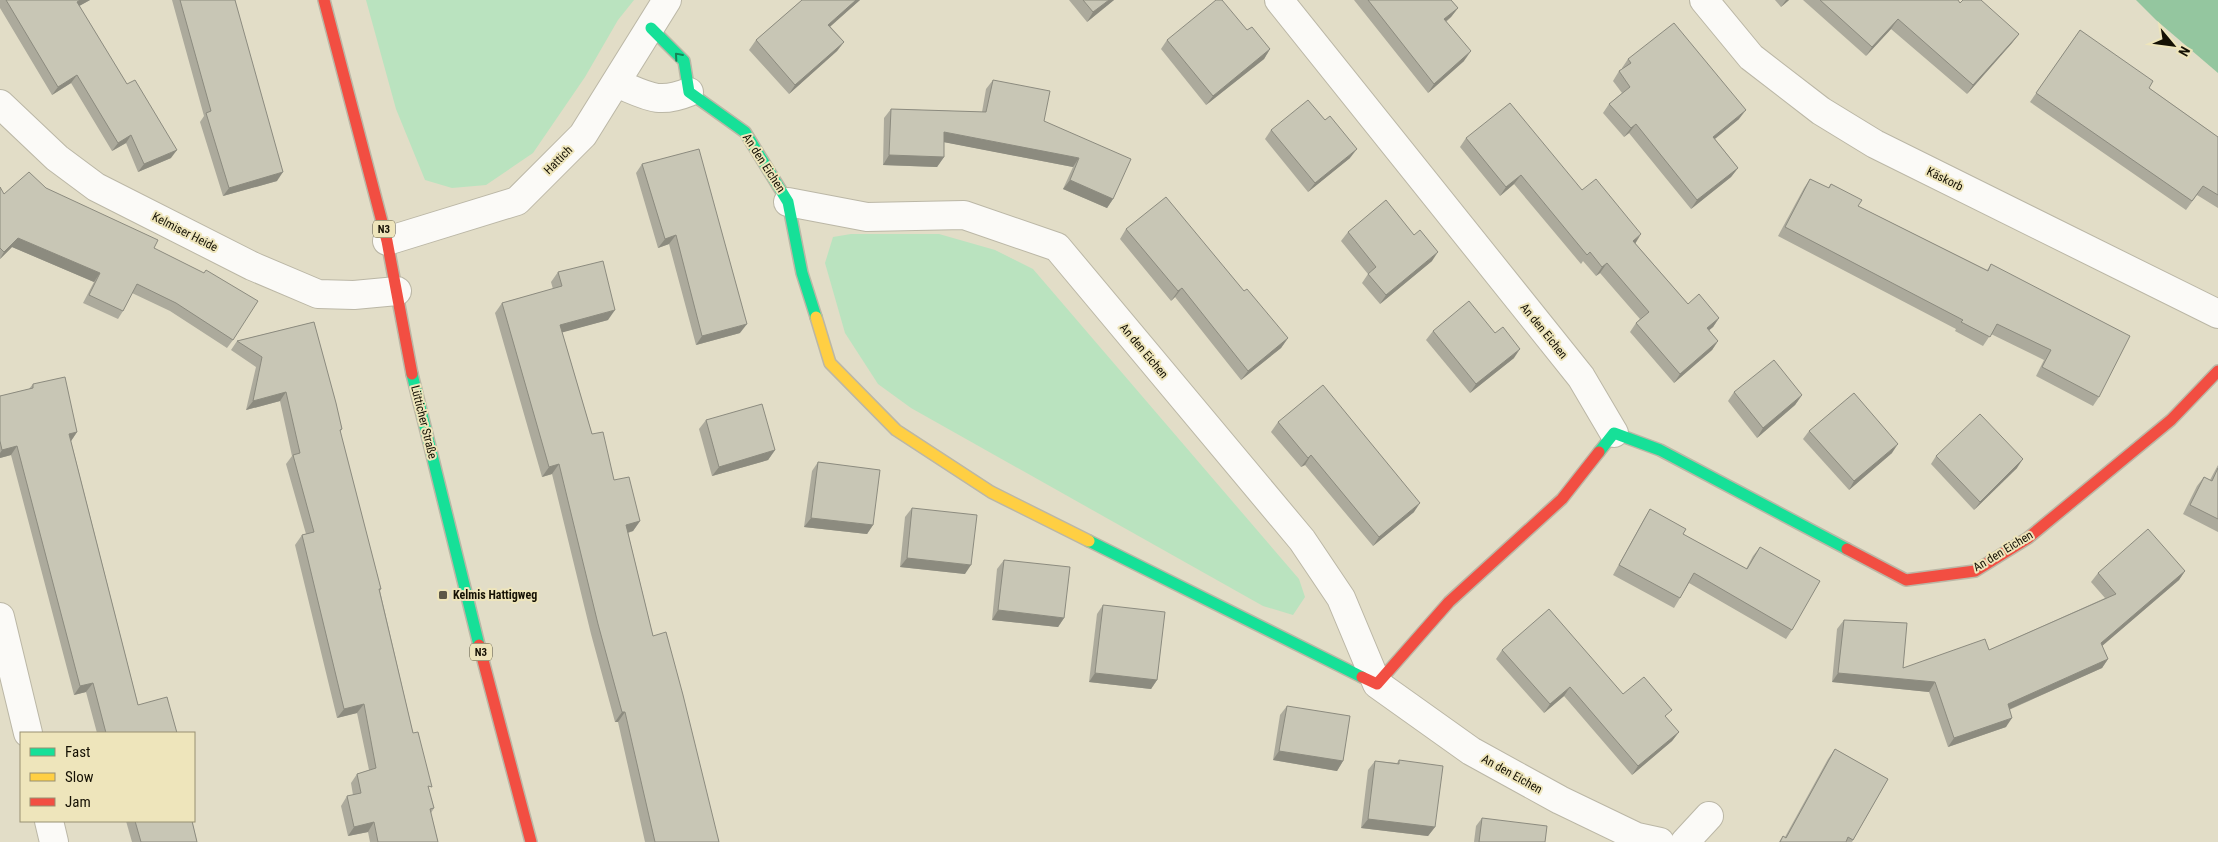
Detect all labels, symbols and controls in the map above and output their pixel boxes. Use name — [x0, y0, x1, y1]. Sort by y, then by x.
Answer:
north arrow — [2148, 20, 2198, 70]
text: N — [2175, 44, 2193, 59]
one-way arrow — [675, 52, 684, 61]
street label: An den Eichen — [740, 131, 788, 195]
street label: Hattich — [541, 143, 575, 177]
street label: Käskorb — [1925, 164, 1966, 194]
street label: Kelmiser Heide — [150, 210, 220, 255]
road number: N3 — [373, 220, 395, 238]
street label: An den Eichen — [1517, 301, 1571, 362]
street label: An den Eichen — [1117, 321, 1171, 381]
street label: Lütticher Straße — [408, 384, 440, 461]
street label: An den Eichen — [1971, 528, 2036, 574]
place label: Kelmis Hattigweg — [453, 588, 537, 602]
marker: Kelmis Hattigweg — [437, 589, 449, 601]
road number: N3 — [470, 644, 492, 660]
legend — [20, 732, 195, 822]
text: Fast — [65, 743, 90, 761]
street label: An den Eichen — [1479, 752, 1545, 796]
text: Slow — [65, 768, 94, 786]
text: Jam — [65, 793, 91, 811]

